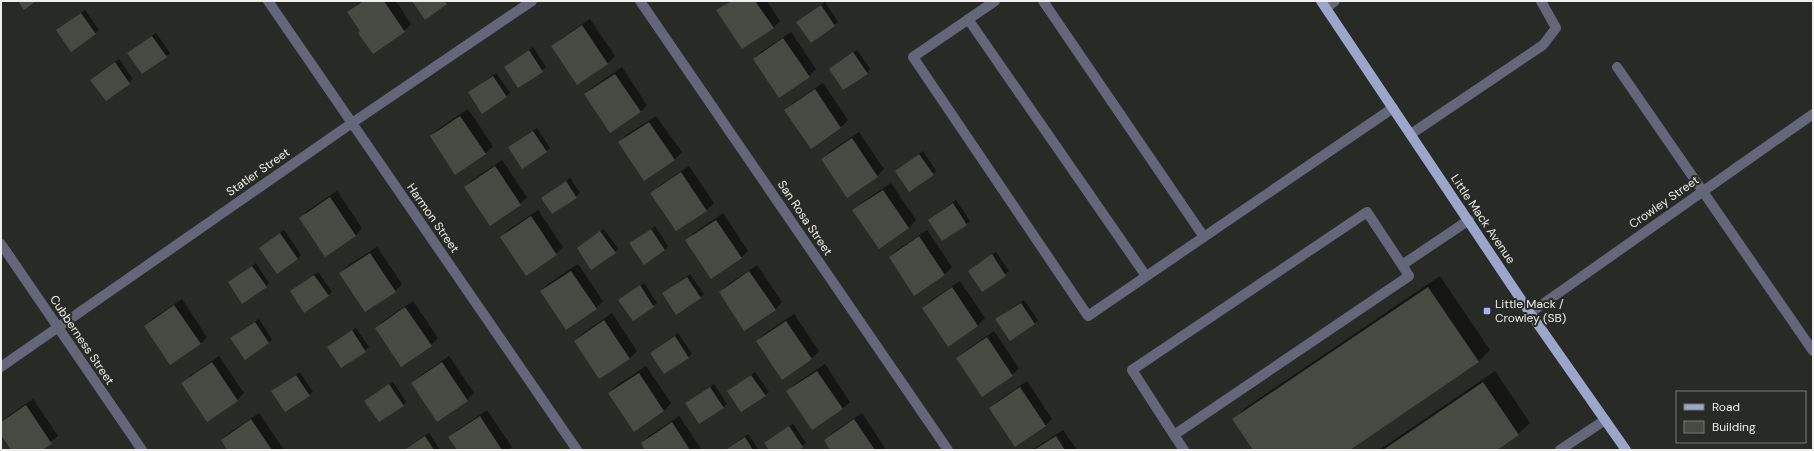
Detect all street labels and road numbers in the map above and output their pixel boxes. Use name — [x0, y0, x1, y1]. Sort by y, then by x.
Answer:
street label: Statler Street — [223, 144, 293, 200]
street label: Little Mack Avenue — [1447, 171, 1519, 267]
street label: Crowley Street — [1626, 172, 1702, 232]
street label: San Rosa Street — [774, 177, 836, 259]
street label: Harmon Street — [403, 180, 463, 256]
street label: Cubberness Street — [46, 292, 118, 388]

